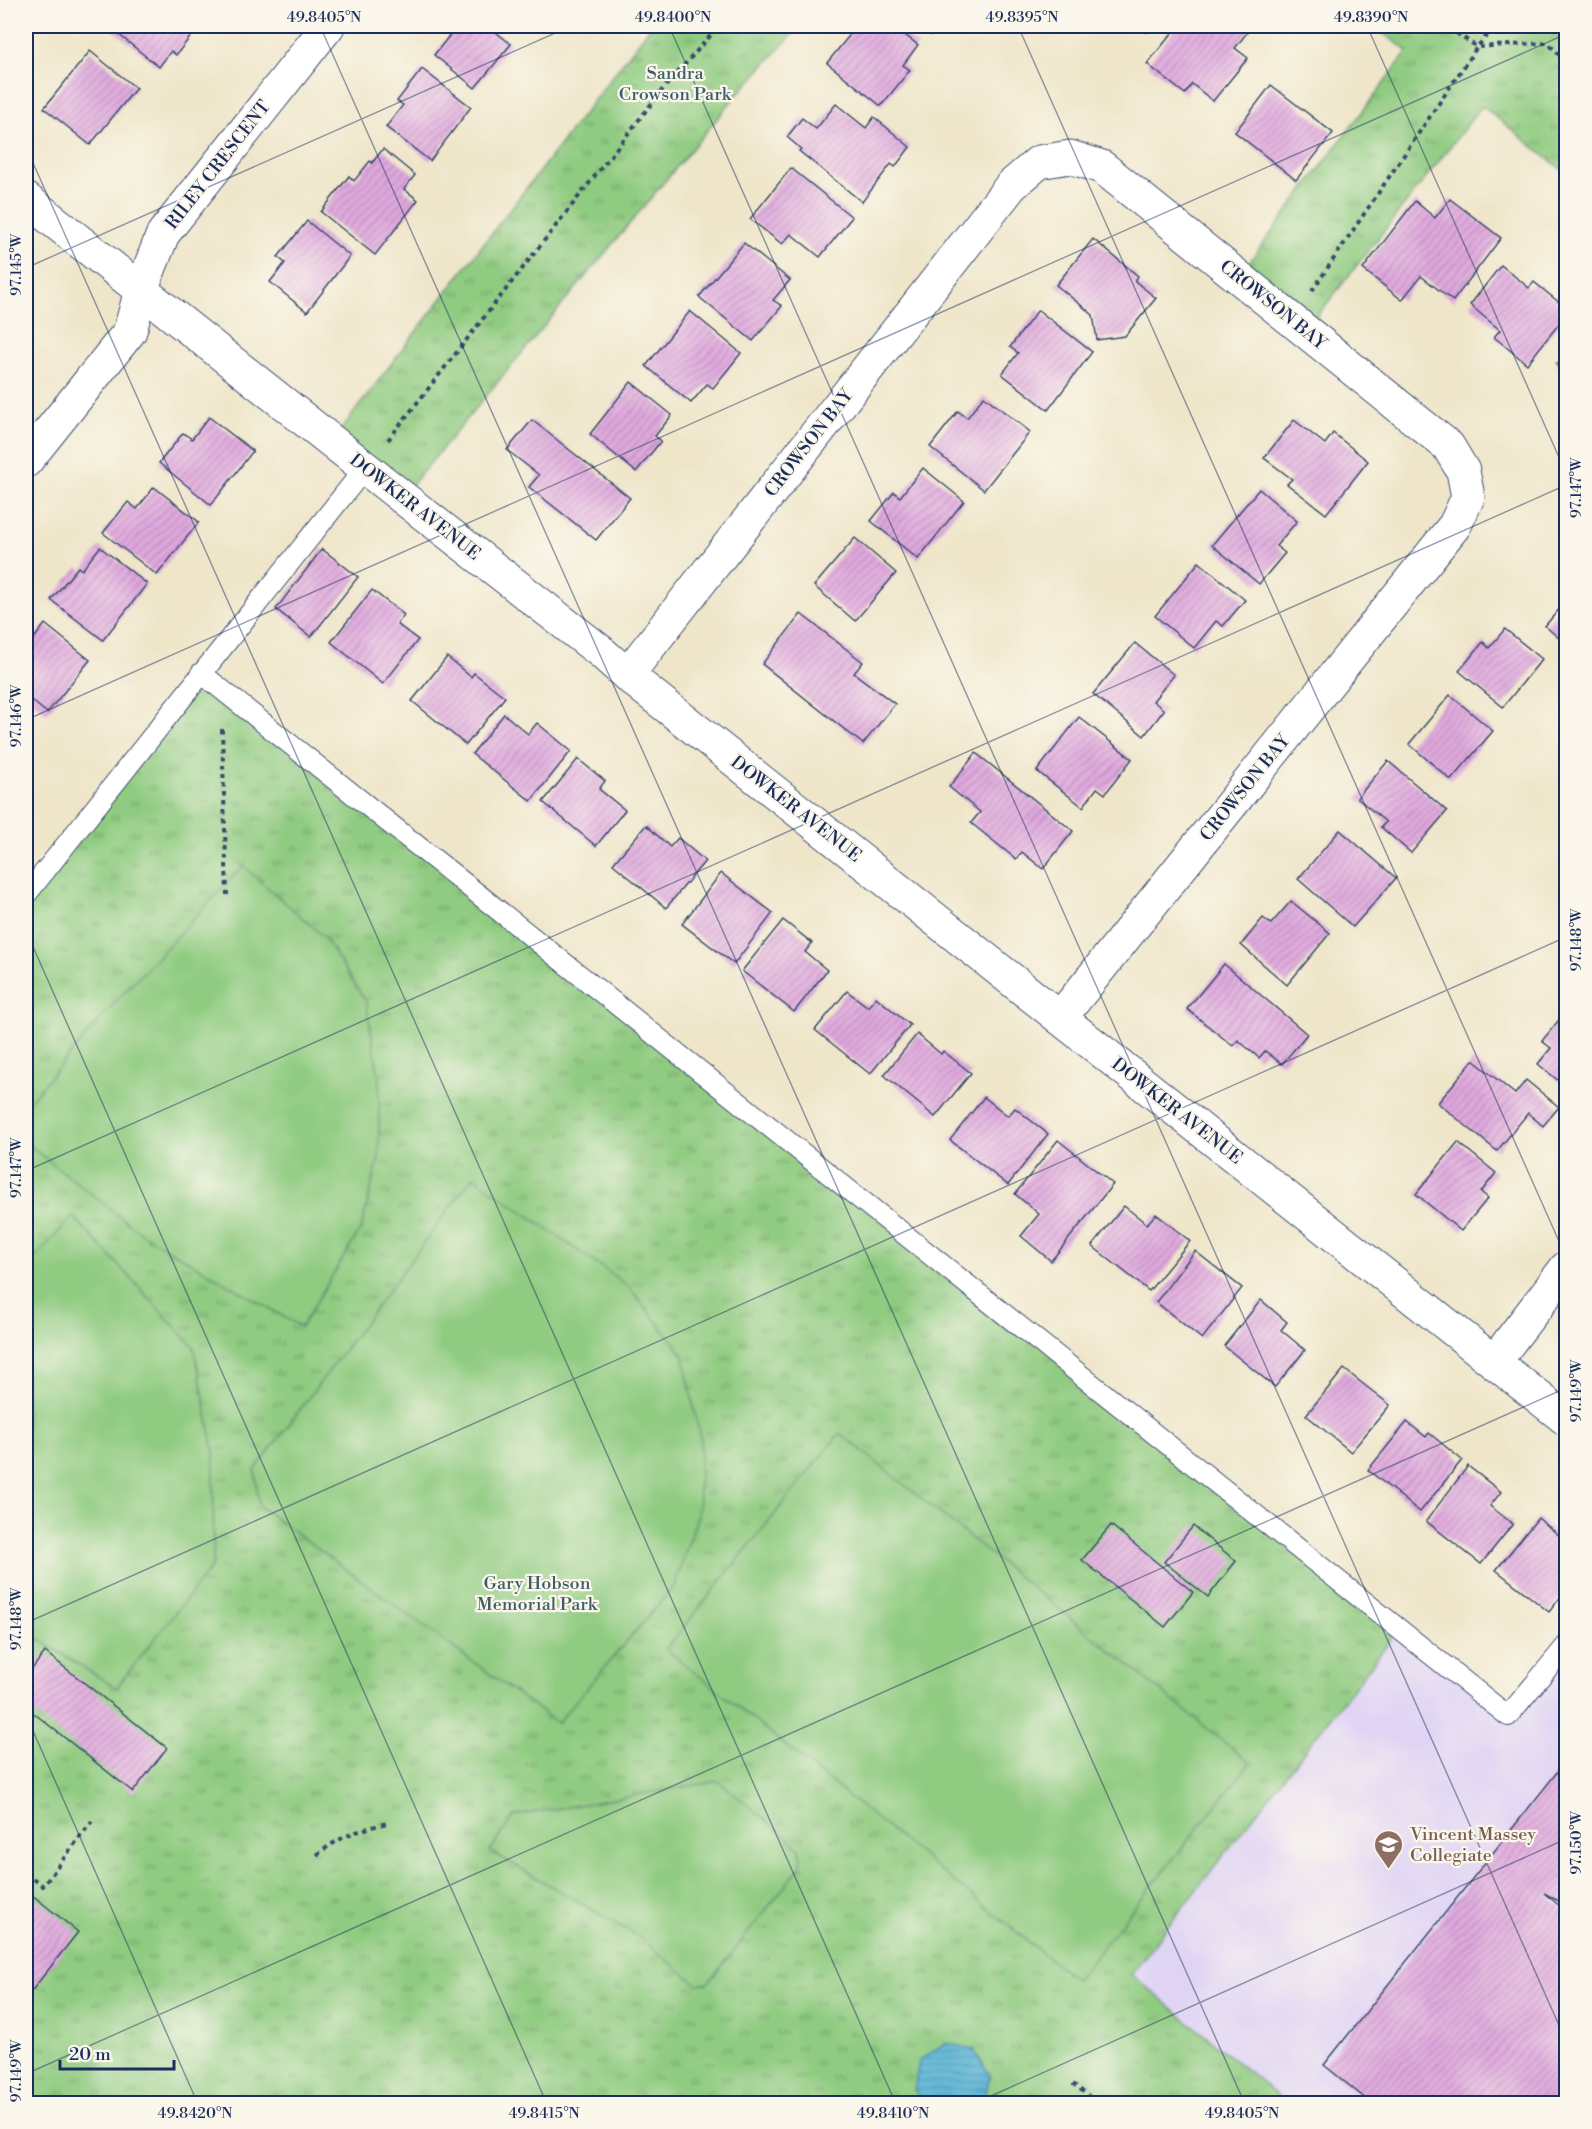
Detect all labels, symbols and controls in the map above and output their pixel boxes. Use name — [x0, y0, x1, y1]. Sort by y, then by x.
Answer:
text: 49.8405°N — [287, 8, 361, 27]
text: 49.8400°N — [635, 8, 711, 27]
text: 49.8395°N — [986, 8, 1058, 27]
text: 49.8390°N — [1334, 8, 1408, 27]
park label: Sandra Crowson Park — [619, 62, 733, 106]
street label: RILEY CRESCENT — [160, 96, 276, 234]
text: 97.145°W — [7, 234, 26, 296]
street label: CROWSON BAY — [1215, 255, 1332, 356]
street label: CROWSON BAY — [760, 383, 859, 502]
street label: DOWKER AVENUE — [345, 449, 485, 565]
text: 97.147°W — [1567, 457, 1586, 518]
text: 97.146°W — [7, 684, 26, 747]
street label: CROWSON BAY — [1195, 729, 1296, 846]
street label: DOWKER AVENUE — [726, 751, 866, 867]
text: 97.148°W — [1567, 908, 1586, 971]
street label: DOWKER AVENUE — [1107, 1053, 1247, 1169]
text: 97.147°W — [7, 1137, 26, 1198]
text: 97.149°W — [1567, 1359, 1586, 1422]
park label: Gary Hobson Memorial Park — [477, 1572, 599, 1616]
text: 97.148°W — [7, 1587, 26, 1650]
text: 97.150°W — [1567, 1811, 1586, 1875]
place label: Vincent Massey Collegiate — [1409, 1823, 1536, 1867]
school or university icon: Vincent Massey Collegiate — [1373, 1828, 1405, 1870]
scale bar — [60, 2033, 174, 2071]
text: 97.149°W — [7, 2039, 26, 2102]
text: 20 m — [69, 2043, 111, 2066]
text: 49.8420°N — [158, 2104, 232, 2123]
text: 49.8415°N — [508, 2104, 580, 2123]
text: 49.8410°N — [857, 2104, 929, 2123]
text: 49.8405°N — [1205, 2104, 1279, 2123]

